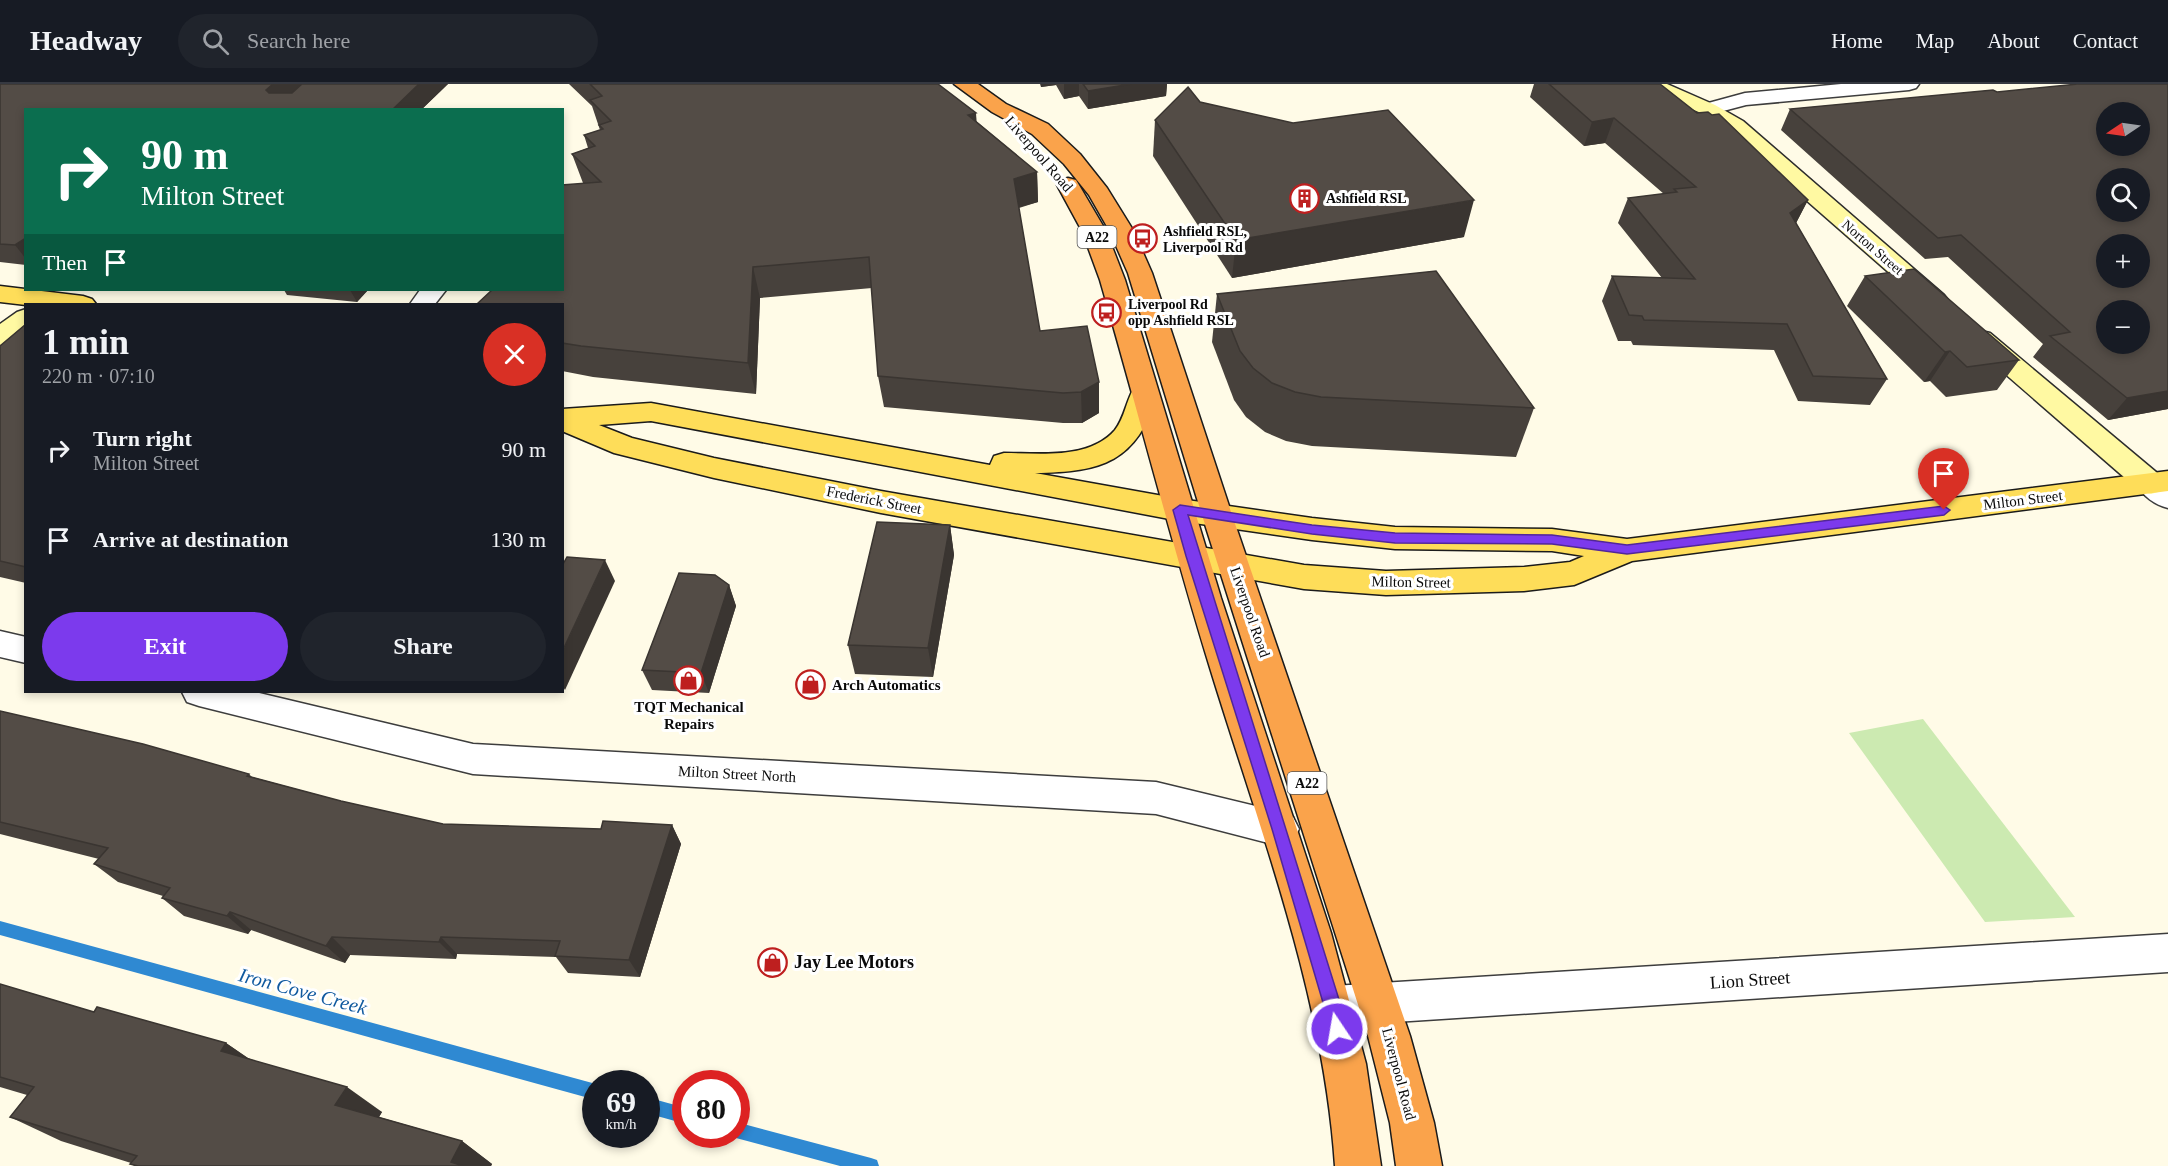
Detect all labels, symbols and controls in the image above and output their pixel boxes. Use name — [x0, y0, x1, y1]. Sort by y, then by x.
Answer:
search box — [178, 14, 598, 68]
text: Headway — [30, 25, 142, 56]
icon: search — [199, 25, 232, 58]
text: Search here — [247, 28, 350, 53]
text: Home — [1831, 29, 1883, 53]
text: Map — [1916, 29, 1954, 53]
text: About — [1987, 29, 2040, 53]
text: Contact — [2073, 29, 2138, 53]
north arrow — [2096, 102, 2150, 156]
map controls — [2096, 102, 2150, 354]
street label: Liverpool Road — [1002, 113, 1076, 195]
icon: right — [42, 132, 120, 210]
text: 90 m — [141, 132, 229, 178]
button: search — [2096, 168, 2150, 222]
text: Milton Street — [141, 181, 284, 211]
building icon: Ashfield RSL — [1289, 182, 1321, 214]
place label: Ashfield RSL — [1326, 191, 1407, 206]
street label: Norton Street — [1839, 217, 1906, 278]
bus stop icon: Ashfield RSL, Liverpool Rd — [1126, 223, 1158, 255]
place label: Ashfield RSL, Liverpool Rd — [1163, 224, 1247, 255]
road number: A22 — [1078, 226, 1116, 248]
button: + — [2096, 234, 2150, 288]
icon: arrive — [99, 246, 132, 279]
text: Then — [42, 250, 87, 275]
bus stop icon: Liverpool Rd opp Ashfield RSL — [1091, 296, 1123, 328]
place label: Liverpool Rd opp Ashfield RSL — [1128, 297, 1234, 328]
button: − — [2096, 300, 2150, 354]
text: 1 min — [42, 322, 129, 362]
button: close — [483, 323, 546, 386]
text: 220 m · 07:10 — [42, 365, 155, 387]
text: Turn right — [93, 426, 192, 451]
icon: right — [42, 434, 75, 467]
text: 90 m — [501, 437, 546, 462]
pin — [1918, 448, 1969, 510]
text: Milton Street — [93, 452, 199, 474]
icon: arrive — [1927, 457, 1960, 490]
street label: Frederick Street — [825, 483, 924, 517]
street label: Milton Street — [1983, 487, 2064, 513]
icon: arrive — [42, 524, 75, 557]
text: Arrive at destination — [93, 527, 289, 552]
text: 130 m — [490, 527, 546, 552]
street label: Liverpool Road — [1227, 565, 1273, 660]
street label: Milton Street — [1371, 573, 1452, 591]
button: Exit — [42, 612, 288, 681]
button: Share — [300, 612, 546, 681]
shop icon: TQT Mechanical Repairs — [673, 664, 705, 696]
shop icon: Arch Automatics — [795, 669, 827, 701]
place label: Arch Automatics — [832, 677, 941, 693]
place label: TQT Mechanical Repairs — [634, 699, 744, 732]
street label: Milton Street North — [677, 763, 797, 785]
road number: A22 — [1288, 772, 1326, 794]
shop icon: Jay Lee Motors — [757, 946, 789, 978]
place label: Jay Lee Motors — [794, 952, 914, 972]
water label: Iron Cove Creek — [236, 963, 371, 1019]
street label: Lion Street — [1709, 967, 1791, 993]
position arrow — [1305, 997, 1369, 1061]
street label: Liverpool Road — [1379, 1026, 1419, 1122]
speed limit sign: 80 — [672, 1070, 750, 1148]
text: 69 — [606, 1085, 636, 1118]
text: km/h — [606, 1116, 636, 1132]

